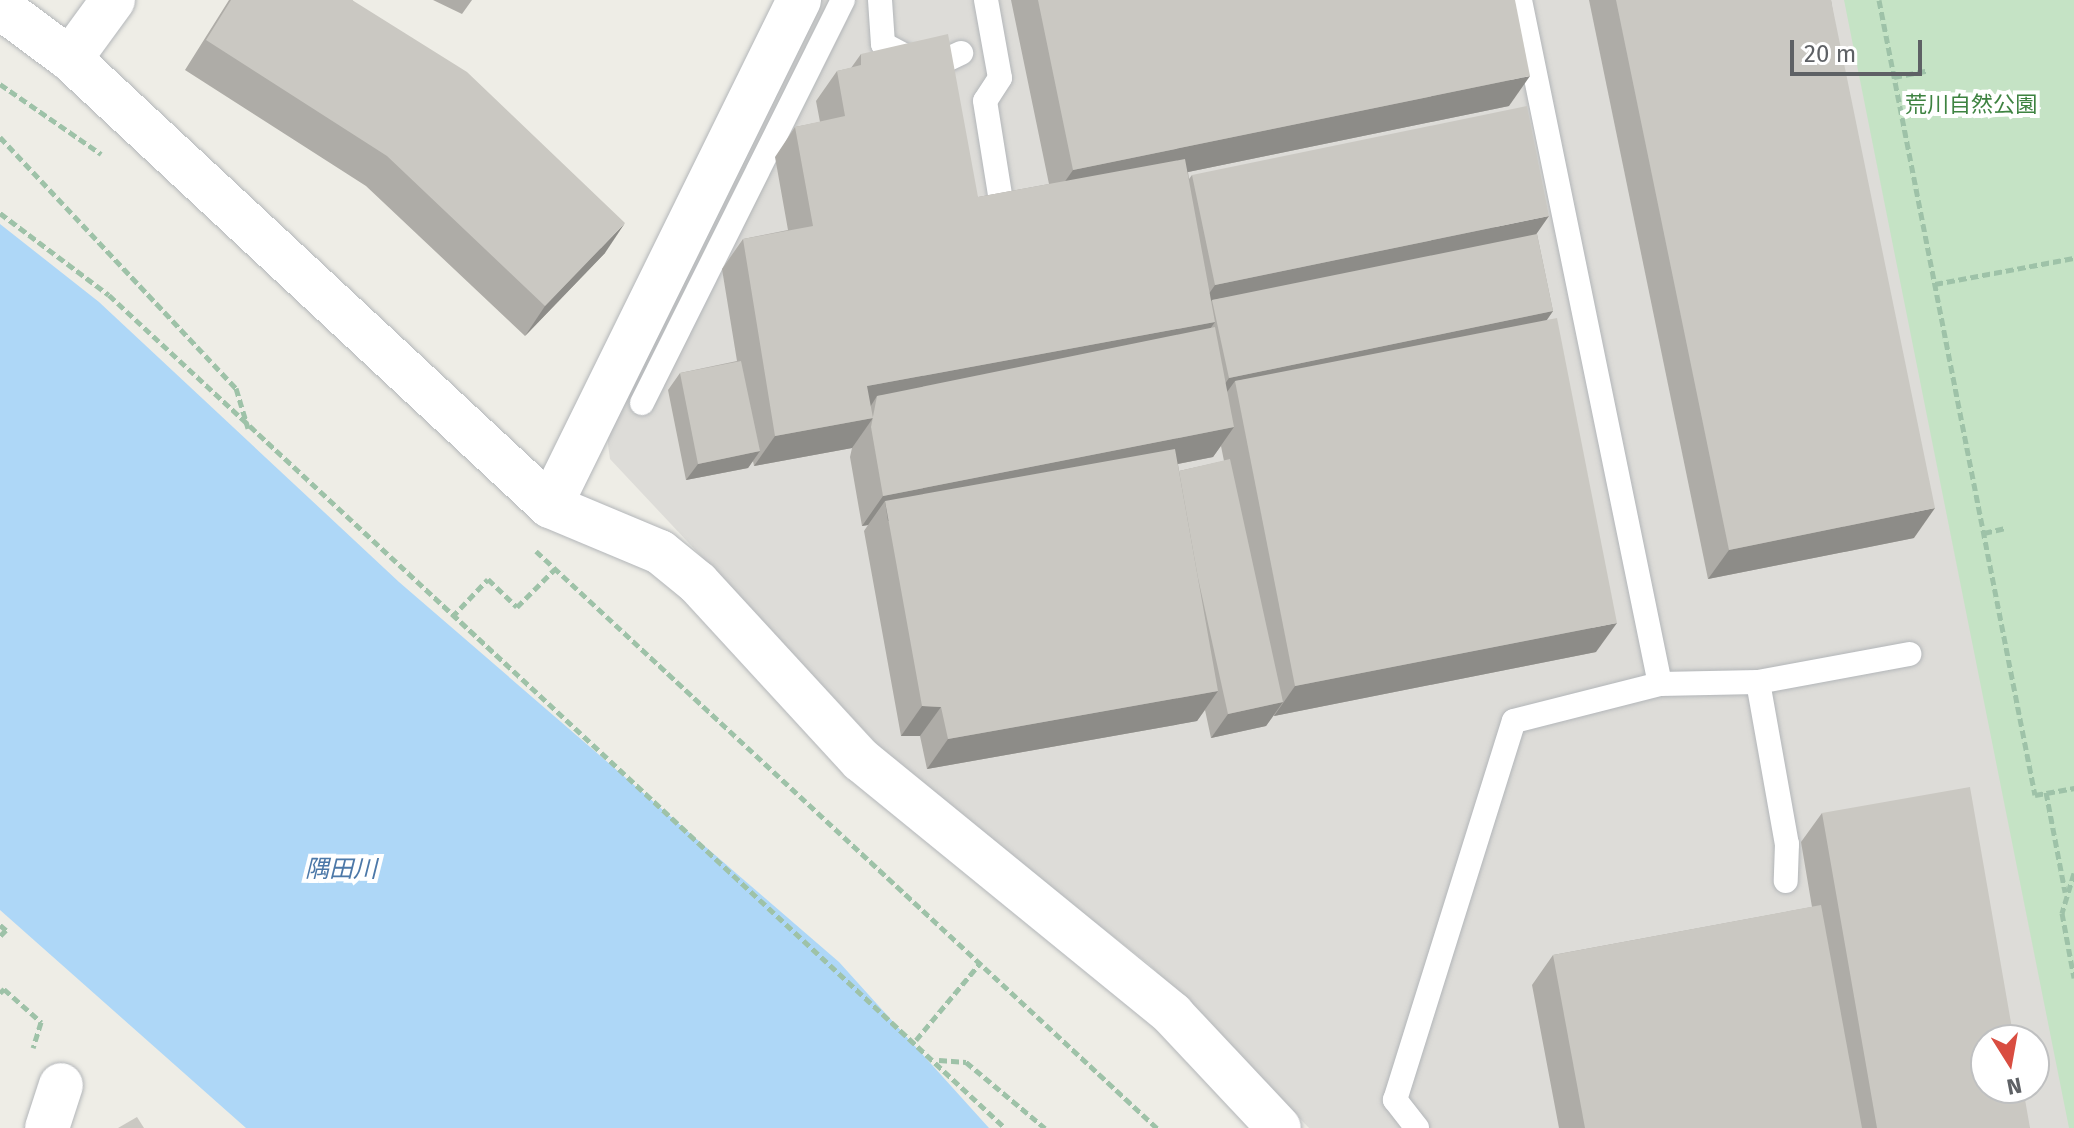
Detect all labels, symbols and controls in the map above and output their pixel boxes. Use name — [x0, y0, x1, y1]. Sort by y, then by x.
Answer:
scale bar — [1794, 24, 1926, 74]
text: 20 m — [1804, 40, 1856, 68]
park label: 荒川自然公園 — [1905, 92, 2037, 118]
water label: 隅田川 — [305, 856, 377, 884]
north arrow — [1970, 1024, 2050, 1104]
text: N — [2005, 1071, 2024, 1101]

